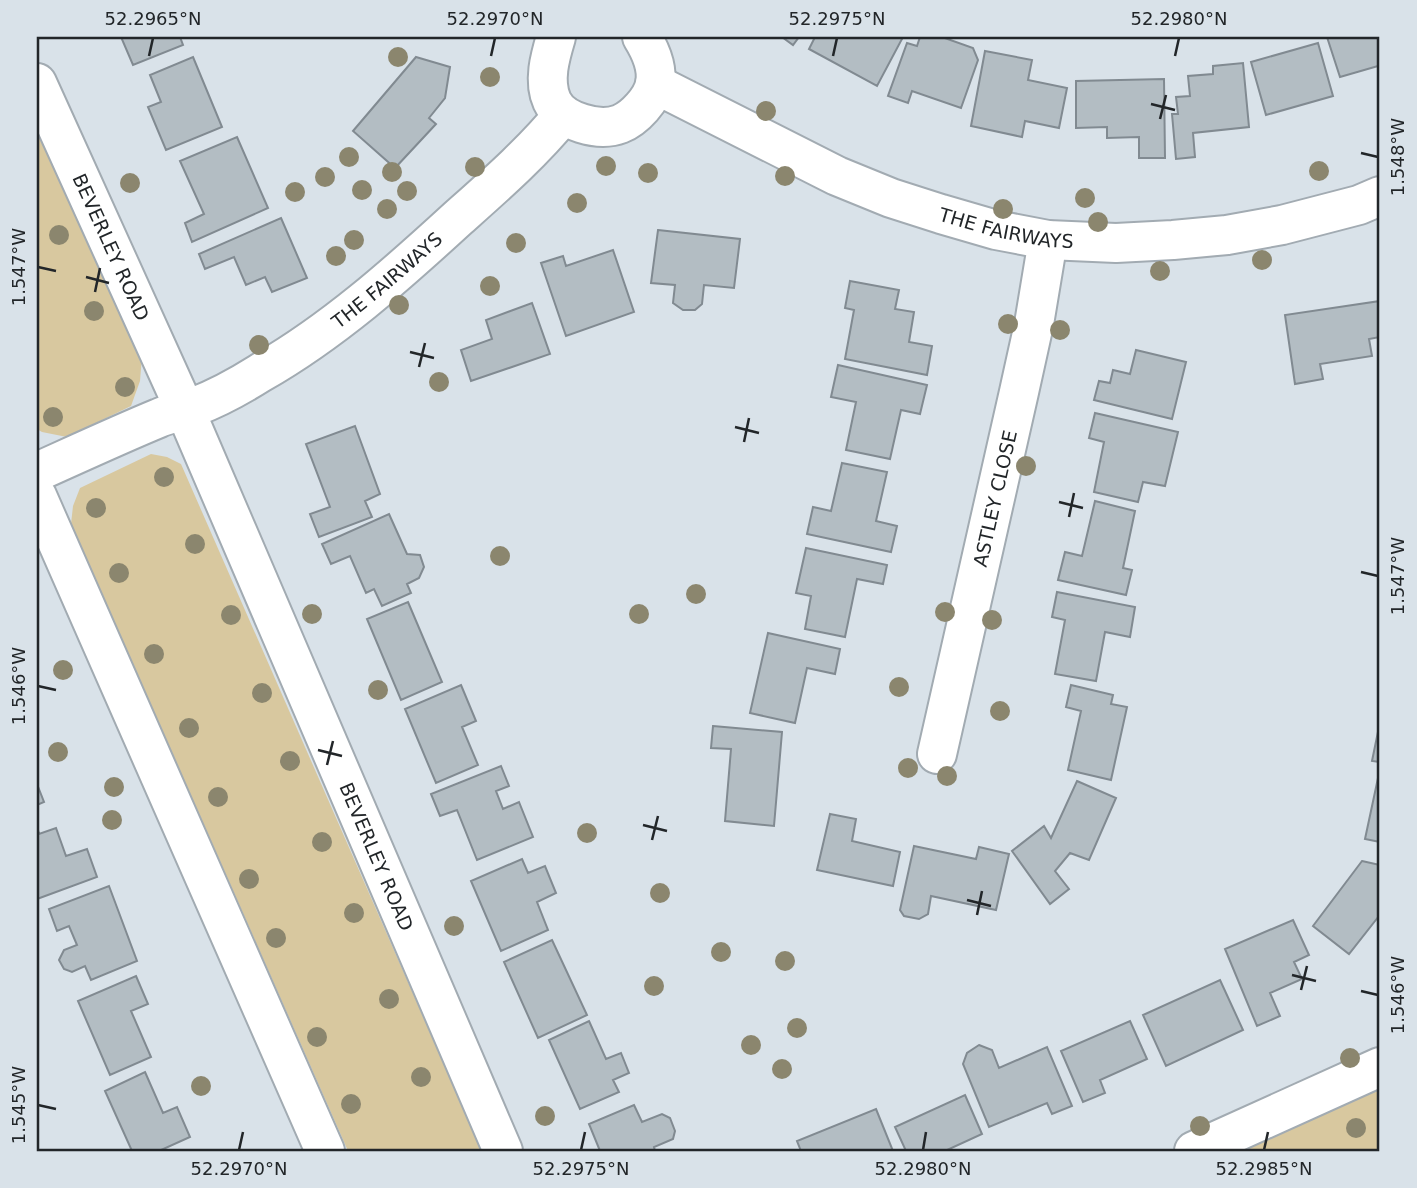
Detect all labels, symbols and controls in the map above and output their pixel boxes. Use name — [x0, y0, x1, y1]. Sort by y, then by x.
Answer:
text: 52.2965°N — [105, 8, 201, 29]
text: 52.2970°N — [447, 8, 543, 29]
text: 52.2975°N — [789, 8, 885, 29]
text: 52.2980°N — [1131, 8, 1227, 29]
text: 1.548°W — [1387, 118, 1408, 196]
street label: BEVERLEY ROAD — [68, 170, 154, 324]
street label: THE FAIRWAYS — [936, 203, 1074, 252]
street label: THE FAIRWAYS — [327, 227, 446, 333]
text: 1.547°W — [8, 228, 29, 306]
street label: ASTLEY CLOSE — [969, 428, 1021, 569]
text: 1.547°W — [1387, 537, 1408, 615]
text: 1.546°W — [8, 647, 29, 725]
street label: BEVERLEY ROAD — [335, 779, 418, 934]
text: 1.546°W — [1387, 956, 1408, 1034]
text: 1.545°W — [8, 1066, 29, 1144]
text: 52.2970°N — [191, 1158, 287, 1179]
text: 52.2975°N — [533, 1158, 629, 1179]
text: 52.2980°N — [875, 1158, 971, 1179]
text: 52.2985°N — [1216, 1158, 1312, 1179]

